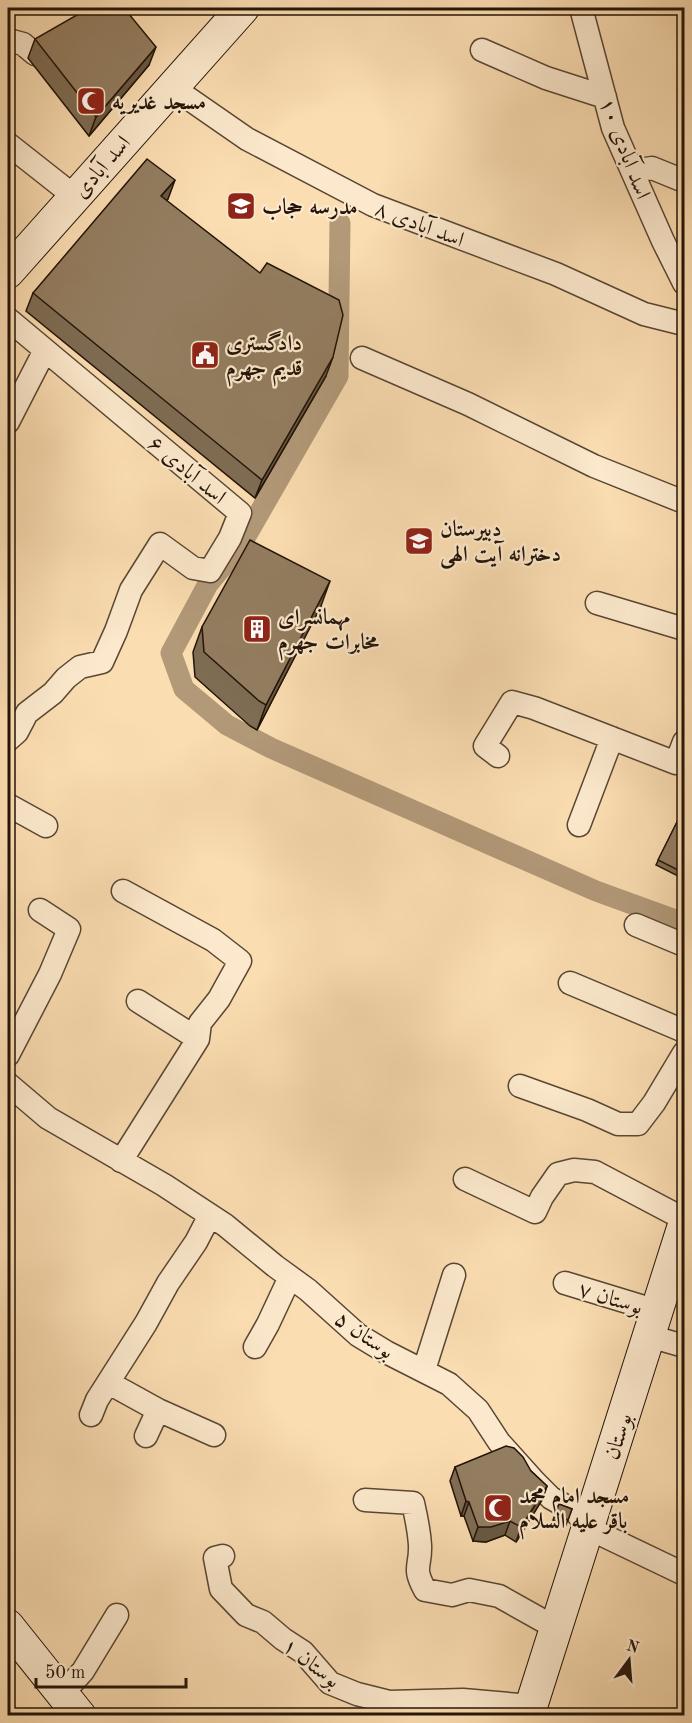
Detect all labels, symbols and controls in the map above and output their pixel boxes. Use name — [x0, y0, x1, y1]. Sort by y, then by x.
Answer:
mosque icon: مسجد غدیریه — [75, 85, 107, 117]
place label: مسجد غدیریه — [112, 92, 206, 115]
street label: اسد آبادی ۱۰ — [594, 94, 657, 203]
street label: اسد آبادی — [67, 129, 136, 203]
school or university icon: مدرسه حجاب — [225, 190, 257, 222]
street label: اسد آبادی ۸ — [371, 194, 468, 253]
place label: مدرسه حجاب — [262, 196, 358, 221]
place label: دادگستری قدیم جهرم — [226, 330, 303, 387]
public building icon: دادگستری قدیم جهرم — [189, 339, 221, 371]
street label: اسد آبادی ۶ — [143, 429, 232, 510]
place label: دبیرستان دخترانه آیت الهی — [440, 518, 561, 569]
school or university icon: دبیرستان دخترانه آیت الهی — [403, 525, 435, 557]
place label: مهمانسرای مخابرات جهرم — [278, 606, 379, 661]
building icon: مهمانسرای مخابرات جهرم — [241, 613, 273, 645]
street label: بوستان ۷ — [575, 1279, 645, 1320]
street label: بوستان ۵ — [330, 1308, 397, 1364]
street label: بوستان — [601, 1411, 638, 1463]
place label: مسجد امام محمد باقر علیه السلام — [519, 1485, 629, 1540]
mosque icon: مسجد امام محمد باقر علیه السلام — [482, 1492, 514, 1524]
north arrow — [599, 1630, 659, 1690]
street label: بوستان ۱ — [277, 1634, 344, 1693]
text: N — [624, 1638, 641, 1657]
scale bar — [36, 1651, 186, 1689]
text: 50 m — [45, 1664, 85, 1682]

